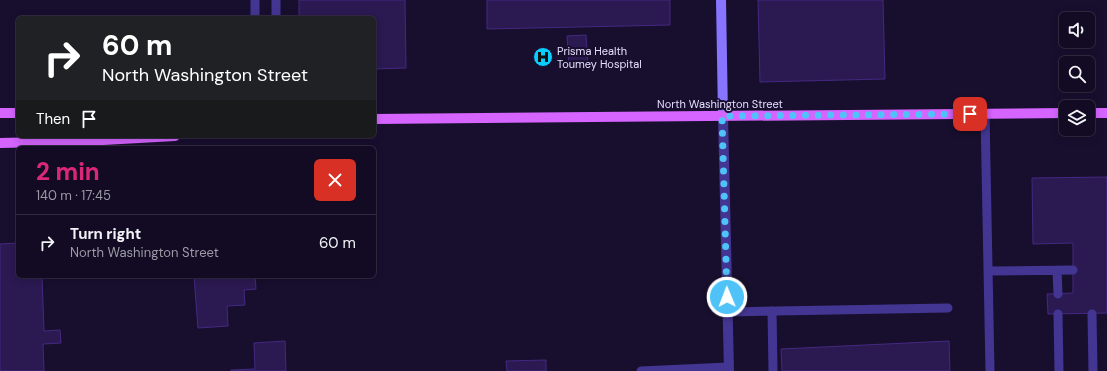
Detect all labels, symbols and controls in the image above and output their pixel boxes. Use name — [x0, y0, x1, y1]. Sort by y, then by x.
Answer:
map controls — [1059, 12, 1095, 136]
button: sound — [1059, 12, 1095, 48]
text: 60 m — [102, 27, 172, 64]
icon: right — [36, 32, 88, 84]
place label: Prisma Health Toumey Hospital — [557, 44, 642, 71]
hospital icon: Prisma Health Toumey Hospital — [532, 46, 554, 68]
button: search — [1059, 56, 1095, 92]
text: North Washington Street — [102, 63, 308, 87]
street label: North Washington Street — [657, 97, 783, 111]
pin — [953, 97, 987, 131]
button: layers — [1059, 100, 1095, 136]
icon: arrive — [959, 103, 981, 125]
icon: arrive — [78, 108, 100, 130]
text: Then — [36, 109, 70, 129]
text: 2 min — [36, 156, 100, 187]
button: close — [314, 159, 356, 201]
text: 140 m · 17:45 — [36, 187, 111, 204]
text: Turn right — [70, 224, 141, 244]
icon: right — [36, 232, 58, 254]
text: 60 m — [319, 233, 356, 253]
text: North Washington Street — [70, 244, 219, 261]
position arrow — [706, 276, 748, 318]

